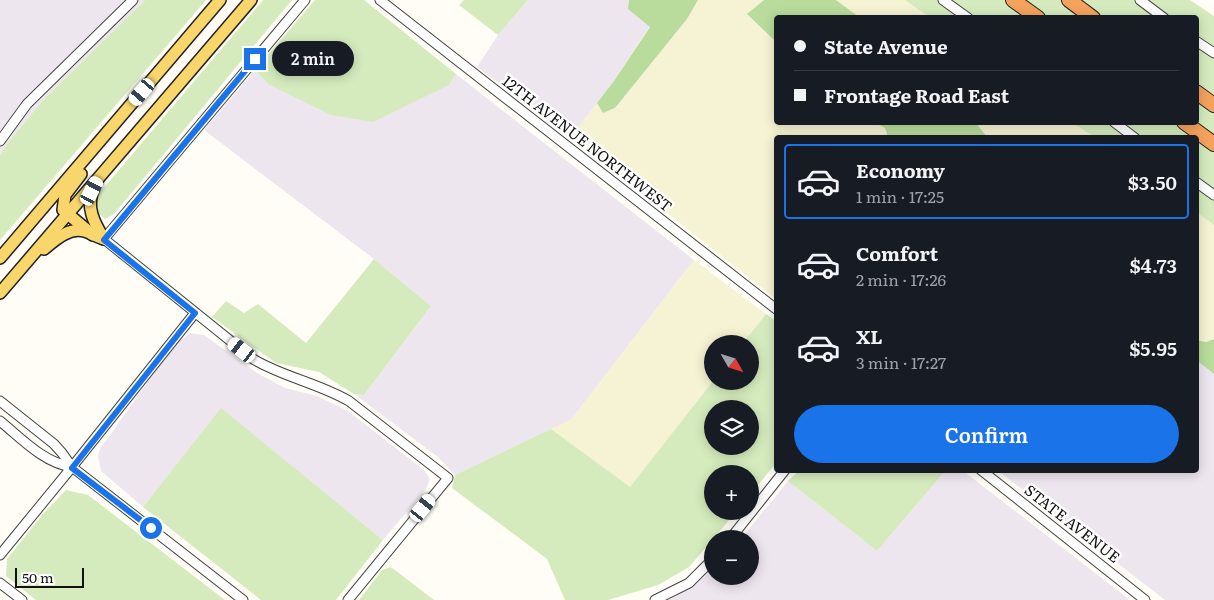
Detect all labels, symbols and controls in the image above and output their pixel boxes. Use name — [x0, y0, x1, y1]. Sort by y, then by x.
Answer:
text: State Avenue — [824, 32, 948, 60]
callout: 2 min — [272, 42, 355, 76]
text: 2 min — [291, 46, 335, 70]
route end — [244, 48, 266, 70]
street label: 12TH AVENUE NORTHWEST — [498, 69, 678, 217]
car — [126, 76, 157, 108]
text: Frontage Road East — [824, 81, 1009, 109]
text: Economy — [856, 156, 945, 184]
icon: car — [796, 159, 841, 204]
text: $3.50 — [1128, 168, 1177, 196]
car — [78, 174, 105, 208]
text: 1 min · 17:25 — [856, 184, 944, 208]
text: Comfort — [856, 239, 938, 267]
icon: car — [796, 242, 841, 287]
text: $4.73 — [1130, 251, 1177, 279]
text: 2 min · 17:26 — [856, 267, 946, 291]
text: XL — [856, 322, 883, 350]
icon: car — [796, 325, 841, 370]
text: $5.95 — [1129, 334, 1177, 362]
car — [225, 335, 258, 365]
north arrow — [704, 335, 759, 390]
map controls — [704, 335, 759, 585]
text: 3 min · 17:27 — [856, 350, 946, 374]
button: layers — [704, 400, 759, 455]
button: Confirm — [794, 405, 1179, 463]
button: + — [704, 465, 759, 520]
street label: STATE AVENUE — [1020, 478, 1126, 567]
car — [407, 492, 438, 524]
route start — [140, 517, 162, 539]
button: − — [704, 530, 759, 585]
scale bar — [15, 565, 84, 588]
text: 50 m — [22, 567, 54, 587]

